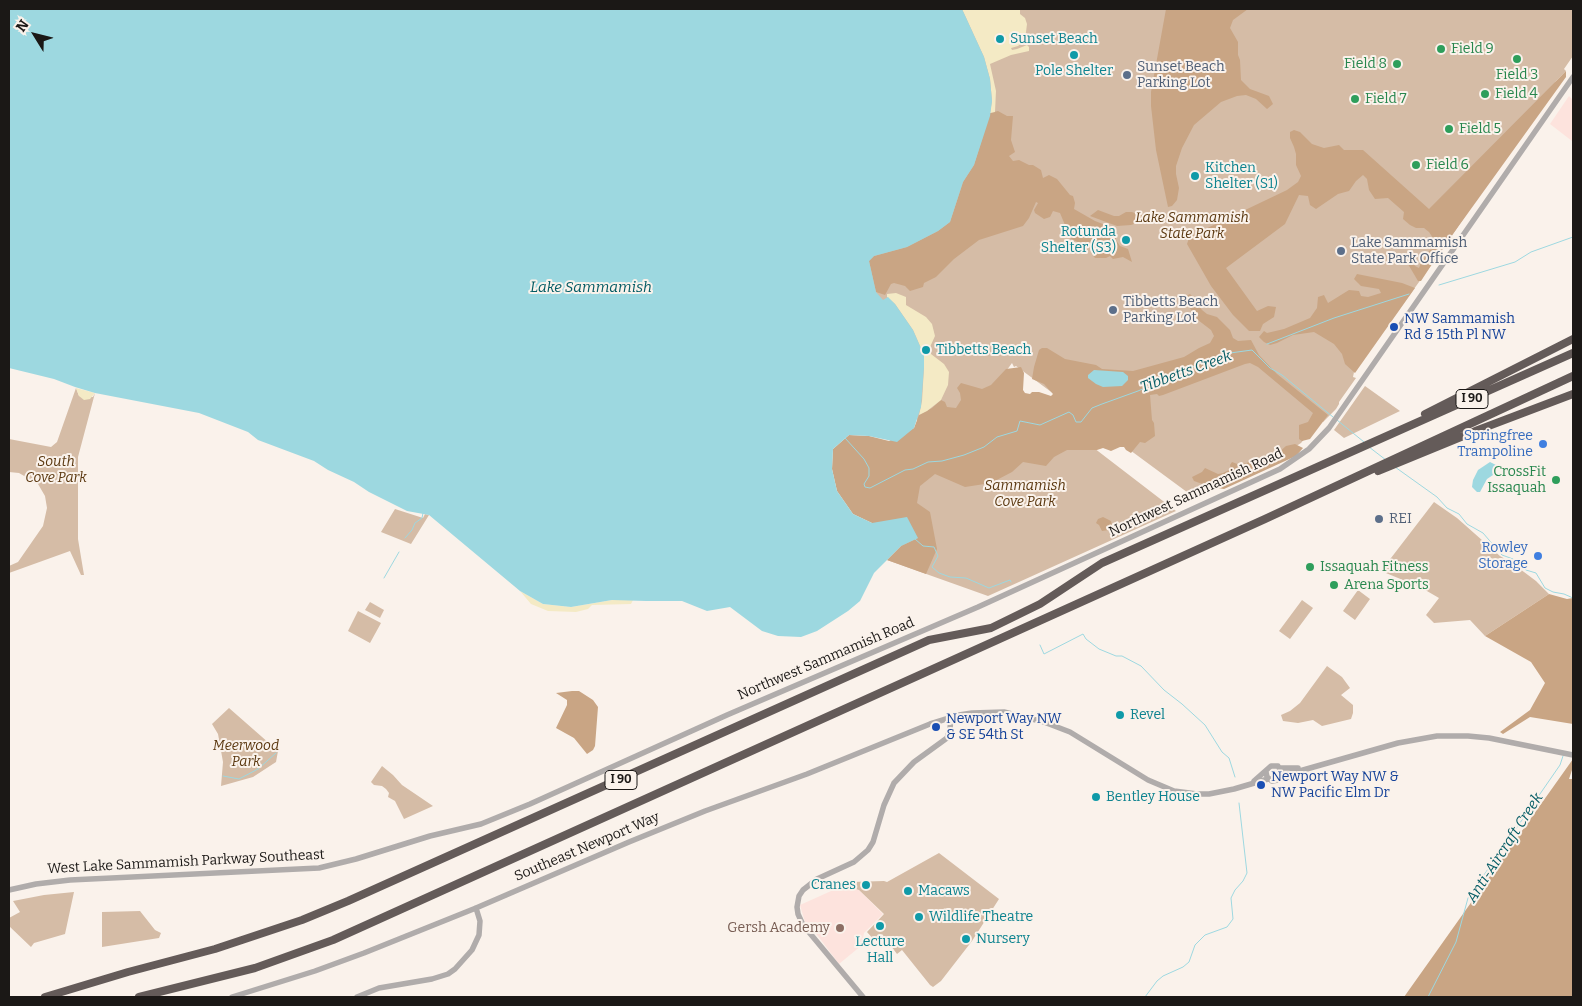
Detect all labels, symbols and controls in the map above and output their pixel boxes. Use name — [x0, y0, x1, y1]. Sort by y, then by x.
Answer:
north arrow — [10, 10, 60, 60]
text: N — [12, 17, 33, 35]
place label: Sunset Beach — [1010, 31, 1098, 47]
marker: Sunset Beach — [994, 33, 1006, 45]
place label: Field 9 — [1451, 41, 1494, 57]
marker: Field 9 — [1435, 43, 1447, 55]
marker: Pole Shelter — [1068, 49, 1080, 61]
marker: Field 3 — [1511, 53, 1523, 65]
place label: Field 8 — [1344, 56, 1387, 72]
marker: Field 8 — [1391, 58, 1403, 70]
place label: Sunset Beach Parking Lot — [1137, 59, 1225, 92]
place label: Pole Shelter — [1035, 63, 1113, 79]
place label: Field 3 — [1496, 67, 1538, 83]
marker: Sunset Beach Parking Lot — [1121, 69, 1133, 81]
place label: Field 4 — [1495, 86, 1538, 102]
marker: Field 4 — [1479, 88, 1491, 100]
place label: Field 7 — [1365, 91, 1407, 107]
marker: Field 7 — [1349, 93, 1361, 105]
place label: Field 5 — [1459, 121, 1501, 137]
marker: Field 5 — [1443, 123, 1455, 135]
place label: Field 6 — [1426, 157, 1469, 173]
marker: Field 6 — [1410, 159, 1422, 171]
place label: Kitchen Shelter (S1) — [1205, 160, 1278, 192]
marker: Kitchen Shelter (S1) — [1189, 170, 1201, 182]
park label: Lake Sammamish State Park — [1135, 210, 1249, 242]
place label: Rotunda Shelter (S3) — [1041, 224, 1116, 256]
marker: Rotunda Shelter (S3) — [1120, 234, 1132, 246]
place label: Lake Sammamish State Park Office — [1351, 235, 1467, 268]
marker: Lake Sammamish State Park Office — [1335, 245, 1347, 257]
water label: Lake Sammamish — [530, 279, 652, 297]
place label: Tibbetts Beach Parking Lot — [1123, 294, 1218, 326]
marker: Tibbetts Beach Parking Lot — [1107, 304, 1119, 316]
place label: NW Sammamish Rd & 15th Pl NW — [1404, 311, 1515, 344]
marker: NW Sammamish Rd & 15th Pl NW — [1388, 321, 1400, 333]
place label: Tibbetts Beach — [936, 342, 1031, 358]
marker: Tibbetts Beach — [920, 344, 932, 356]
water label: Tibbetts Creek — [1138, 347, 1234, 397]
road number: I 90 — [1456, 389, 1488, 408]
place label: Springfree Trampoline — [1457, 428, 1533, 461]
marker: Springfree Trampoline — [1537, 438, 1549, 450]
street label: Northwest Sammamish Road — [1106, 445, 1286, 541]
park label: South Cove Park — [25, 454, 87, 487]
place label: CrossFit Issaquah — [1487, 464, 1546, 497]
marker: CrossFit Issaquah — [1550, 474, 1562, 486]
park label: Sammamish Cove Park — [984, 478, 1066, 511]
place label: REI — [1389, 511, 1412, 527]
marker: REI — [1373, 513, 1385, 525]
place label: Rowley Storage — [1478, 540, 1528, 572]
marker: Rowley Storage — [1532, 550, 1544, 562]
place label: Issaquah Fitness — [1320, 559, 1428, 575]
marker: Issaquah Fitness — [1304, 561, 1316, 573]
place label: Arena Sports — [1344, 577, 1429, 593]
marker: Arena Sports — [1328, 579, 1340, 591]
street label: Northwest Sammamish Road — [735, 614, 917, 704]
place label: Revel — [1130, 707, 1165, 723]
marker: Revel — [1114, 709, 1126, 721]
place label: Newport Way NW & SE 54th St — [946, 711, 1061, 744]
marker: Newport Way NW & SE 54th St — [930, 721, 942, 733]
park label: Meerwood Park — [213, 738, 279, 770]
place label: Newport Way NW & NW Pacific Elm Dr — [1271, 769, 1399, 802]
road number: I 90 — [605, 770, 637, 790]
marker: Newport Way NW & NW Pacific Elm Dr — [1255, 779, 1267, 791]
place label: Bentley House — [1106, 789, 1200, 805]
water label: Anti-Aircraft Creek — [1463, 790, 1547, 906]
marker: Bentley House — [1090, 791, 1102, 803]
street label: Southeast Newport Way — [512, 809, 662, 885]
street label: West Lake Sammamish Parkway Southeast — [47, 846, 325, 878]
place label: Cranes — [811, 877, 856, 893]
marker: Cranes — [860, 879, 872, 891]
place label: Macaws — [918, 883, 970, 899]
marker: Macaws — [902, 885, 914, 897]
place label: Wildlife Theatre — [929, 909, 1033, 925]
marker: Wildlife Theatre — [913, 911, 925, 923]
place label: Gersh Academy — [727, 920, 830, 936]
marker: Lecture Hall — [874, 920, 886, 932]
marker: Gersh Academy — [834, 922, 846, 934]
place label: Nursery — [976, 931, 1030, 947]
marker: Nursery — [960, 933, 972, 945]
place label: Lecture Hall — [855, 934, 905, 966]

